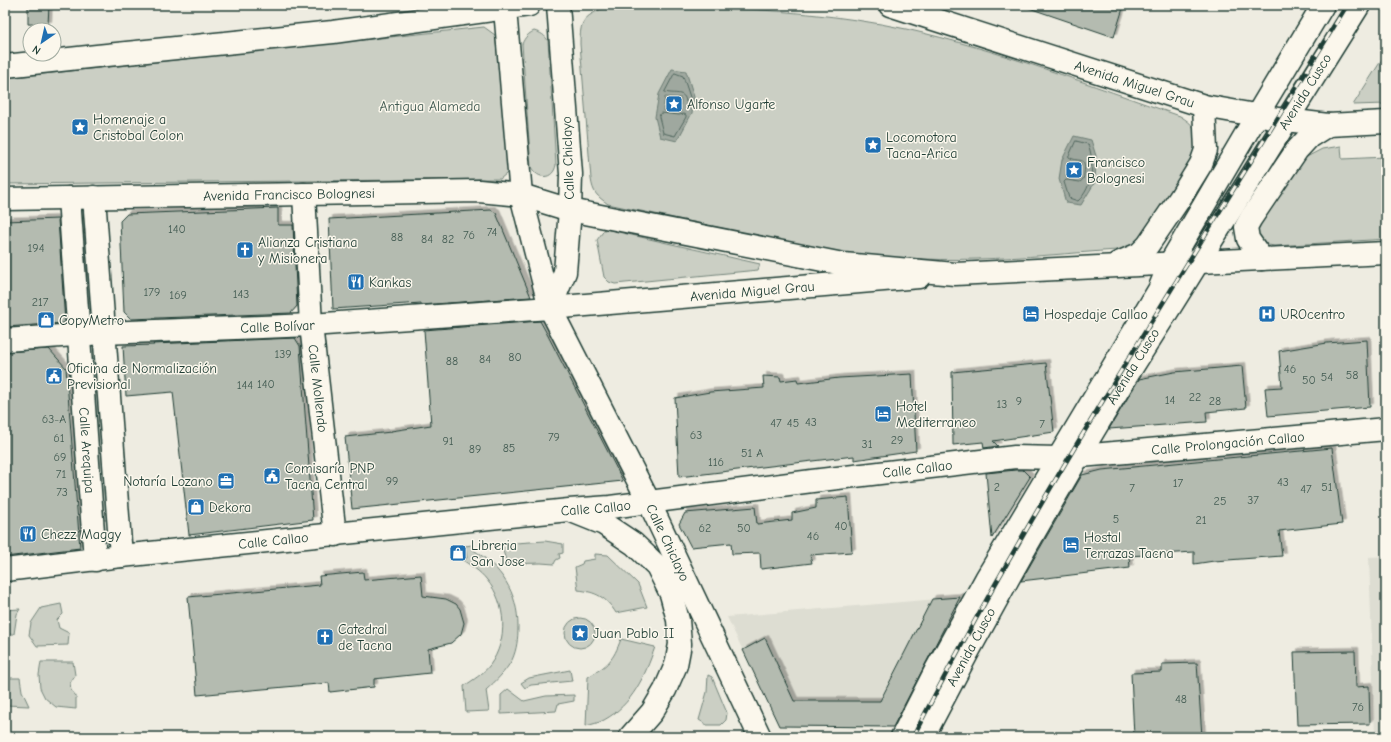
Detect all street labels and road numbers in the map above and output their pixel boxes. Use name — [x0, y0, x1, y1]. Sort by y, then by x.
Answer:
street label: Avenida Cusco — [1274, 50, 1335, 133]
street label: Avenida Miguel Grau — [1073, 56, 1197, 111]
street label: Calle Chiclayo — [558, 116, 578, 200]
street label: Avenida Francisco Bolognesi — [203, 184, 375, 204]
street label: Avenida Miguel Grau — [689, 277, 815, 305]
street label: Calle Bolívar — [240, 316, 316, 336]
street label: Avenida Cusco — [1103, 325, 1163, 408]
street label: Calle Mollendo — [305, 343, 332, 433]
street label: Calle Arequipa — [76, 407, 99, 494]
street label: Calle Prolongación Callao — [1151, 428, 1305, 458]
street label: Calle Callao — [881, 456, 953, 481]
street label: Calle Callao — [560, 496, 632, 519]
street label: Calle Chiclayo — [643, 501, 694, 584]
street label: Calle Callao — [238, 528, 309, 552]
street label: Avenida Cusco — [943, 605, 999, 689]

